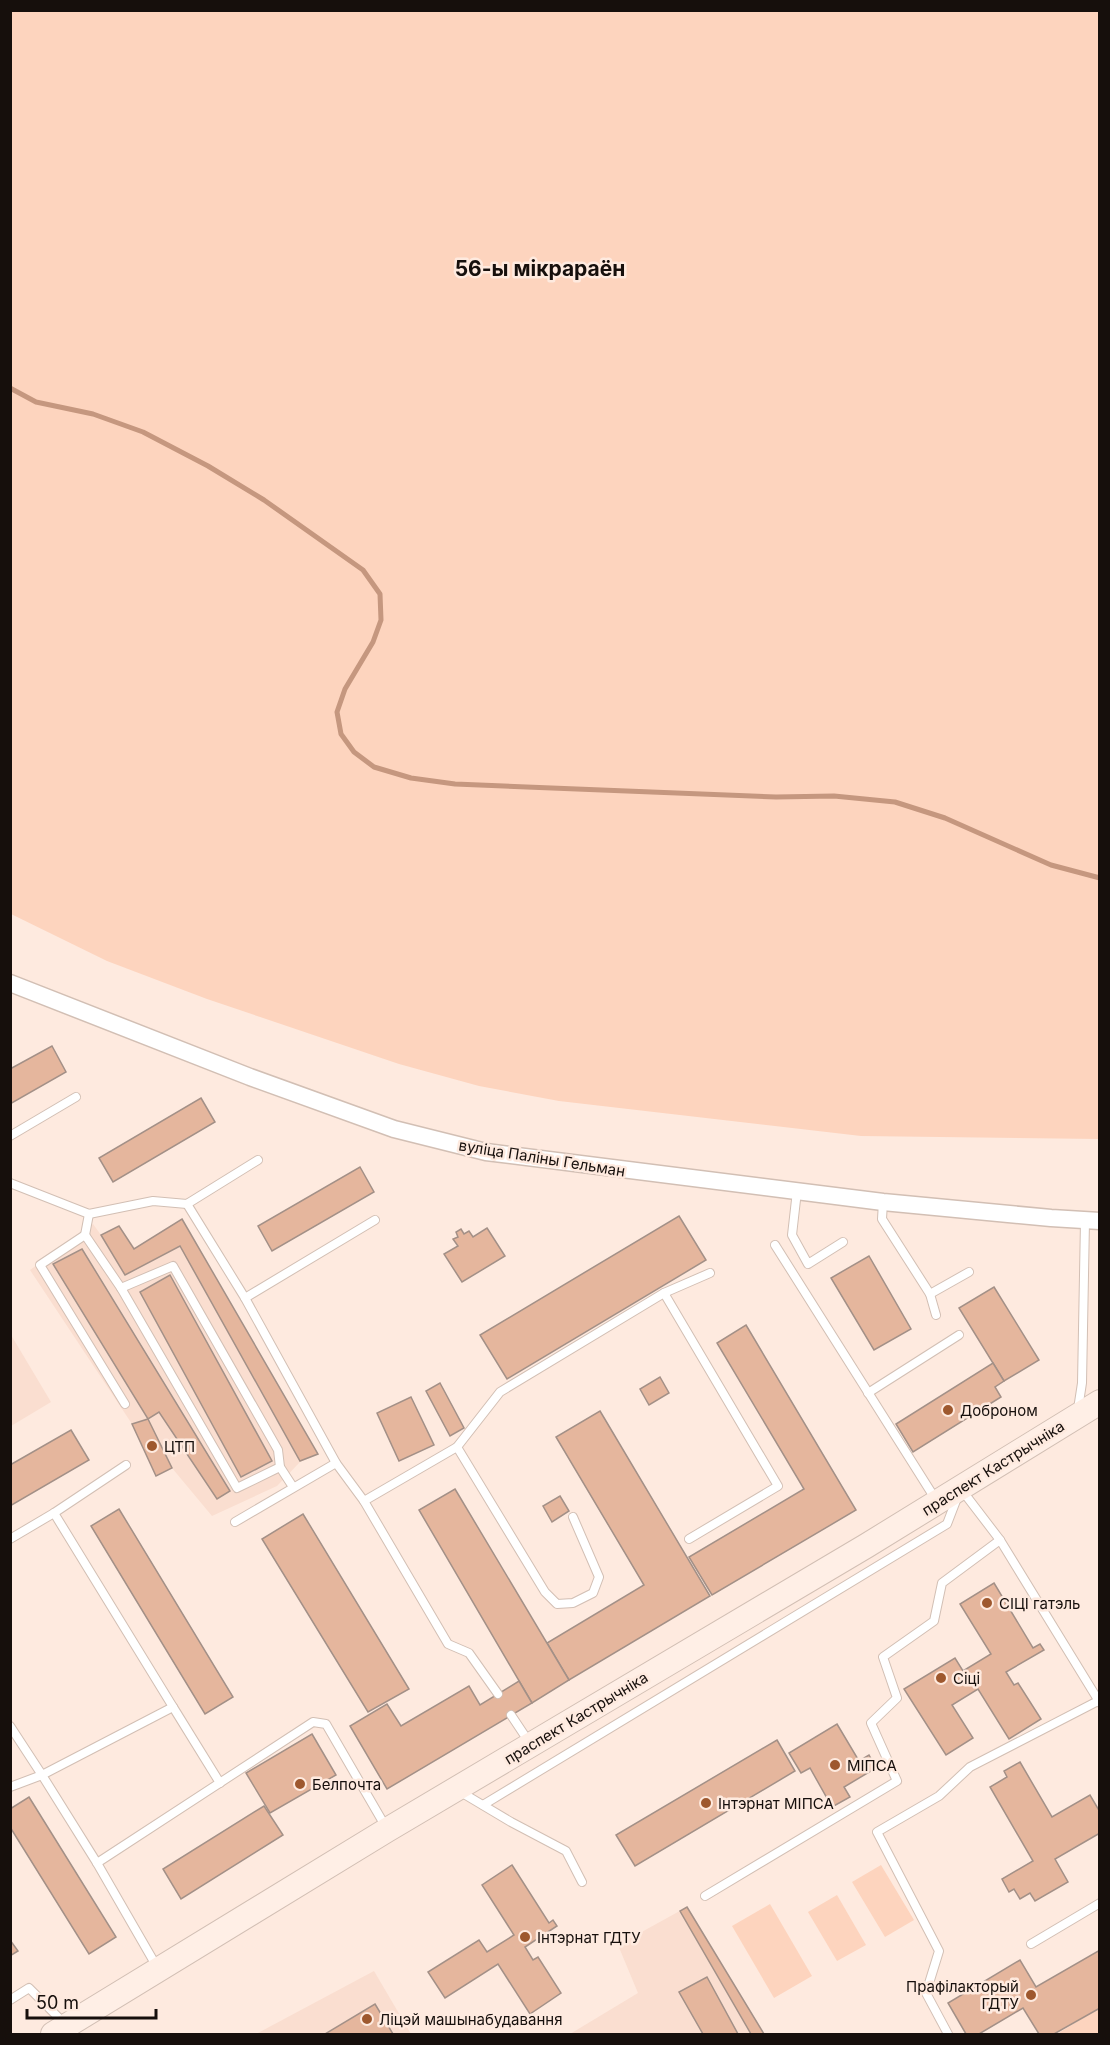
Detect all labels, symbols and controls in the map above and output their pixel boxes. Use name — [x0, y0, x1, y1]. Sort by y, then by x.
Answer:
district label: 56-ы мікрараён — [455, 256, 625, 281]
street label: вуліца Паліны Гельман — [457, 1135, 627, 1181]
place label: Доброном — [960, 1401, 1038, 1420]
marker: Доброном — [941, 1403, 955, 1417]
street label: праспект Кастрычніка — [918, 1416, 1068, 1520]
place label: ЦТП — [164, 1437, 195, 1456]
marker: ЦТП — [145, 1439, 159, 1453]
place label: СІЦІ гатэль — [999, 1594, 1080, 1613]
marker: СІЦІ гатэль — [980, 1596, 994, 1610]
street label: праспект Кастрычніка — [501, 1668, 651, 1768]
place label: Сіці — [953, 1669, 980, 1688]
marker: Сіці — [934, 1671, 948, 1685]
place label: МІПСА — [847, 1756, 897, 1775]
marker: МІПСА — [828, 1758, 842, 1772]
place label: Белпочта — [312, 1775, 381, 1794]
marker: Белпочта — [293, 1777, 307, 1791]
place label: Інтэрнат МІПСА — [718, 1794, 834, 1813]
marker: Інтэрнат МІПСА — [699, 1796, 713, 1810]
place label: Інтэрнат ГДТУ — [537, 1928, 641, 1947]
marker: Інтэрнат ГДТУ — [518, 1930, 532, 1944]
place label: Прафілакторый ГДТУ — [906, 1977, 1020, 2013]
scale bar — [27, 1982, 156, 2020]
marker: Прафілакторый ГДТУ — [1024, 1988, 1038, 2002]
text: 50 m — [36, 1992, 79, 2013]
place label: Ліцэй машынабудавання — [379, 2010, 562, 2029]
marker: Ліцэй машынабудавання — [360, 2012, 374, 2026]

